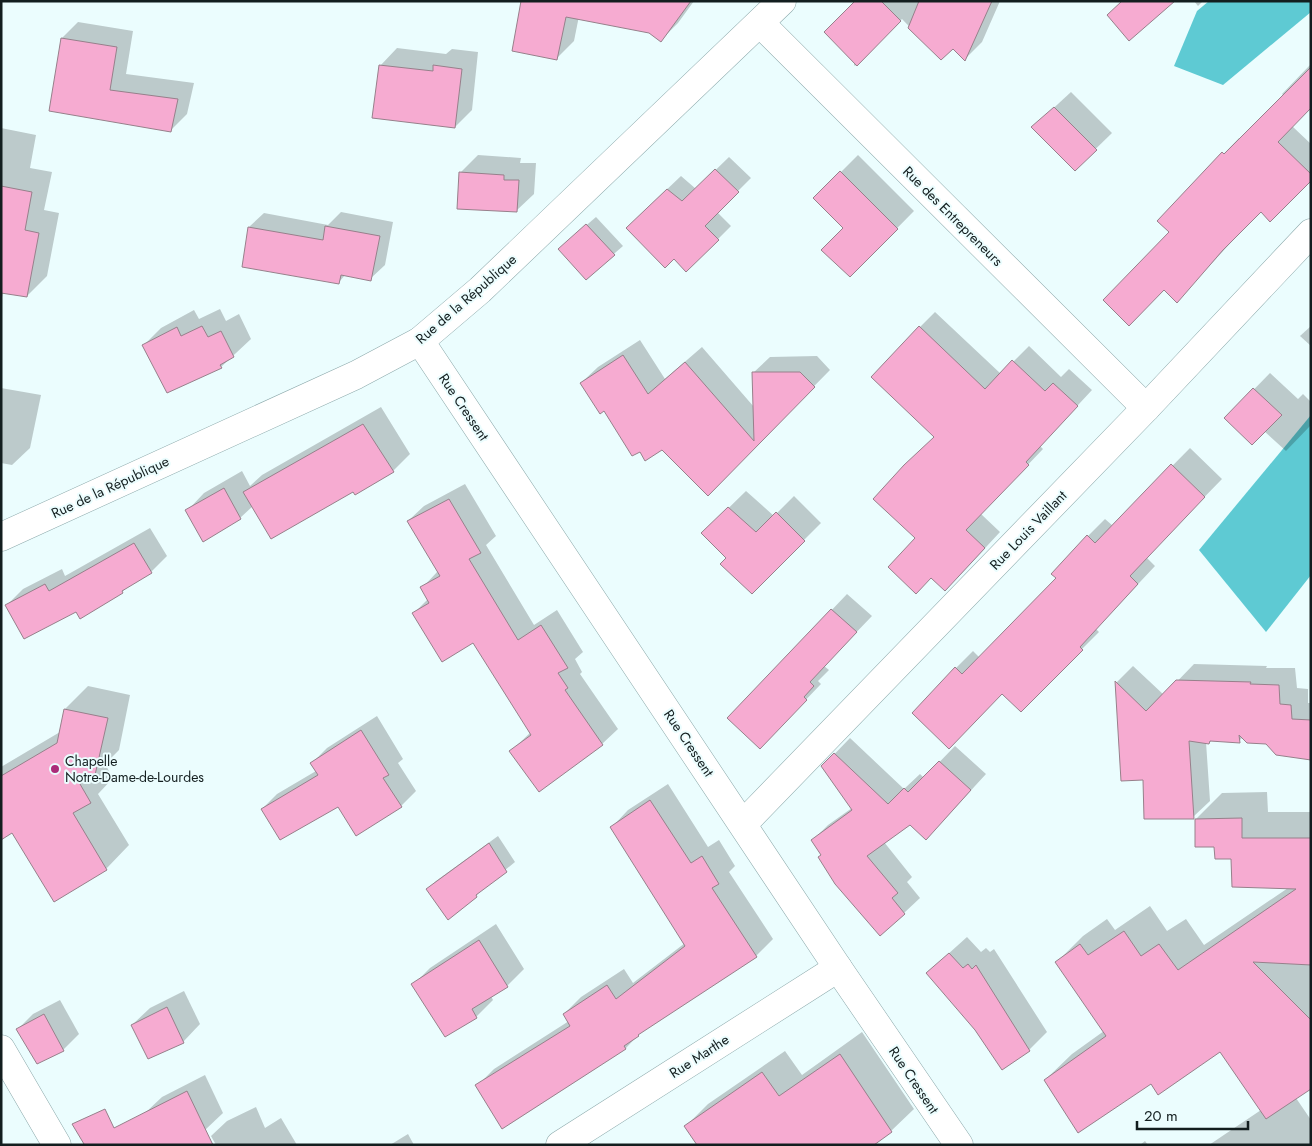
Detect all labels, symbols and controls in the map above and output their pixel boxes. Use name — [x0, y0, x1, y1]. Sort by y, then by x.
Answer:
street label: Rue des Entrepreneurs — [899, 162, 1008, 271]
street label: Rue de la République — [411, 249, 521, 349]
street label: Rue Cressent — [434, 369, 494, 445]
street label: Rue de la République — [48, 451, 172, 523]
street label: Rue Louis Vaillant — [985, 485, 1072, 574]
street label: Rue Cressent — [659, 705, 719, 781]
place label: Chapelle Notre-Dame-de-Lourdes — [65, 751, 204, 787]
marker: Chapelle Notre-Dame-de-Lourdes — [49, 763, 61, 775]
street label: Rue Marthe — [665, 1029, 733, 1083]
street label: Rue Cressent — [884, 1042, 944, 1118]
scale bar — [1137, 1098, 1248, 1130]
text: 20 m — [1144, 1105, 1178, 1127]

